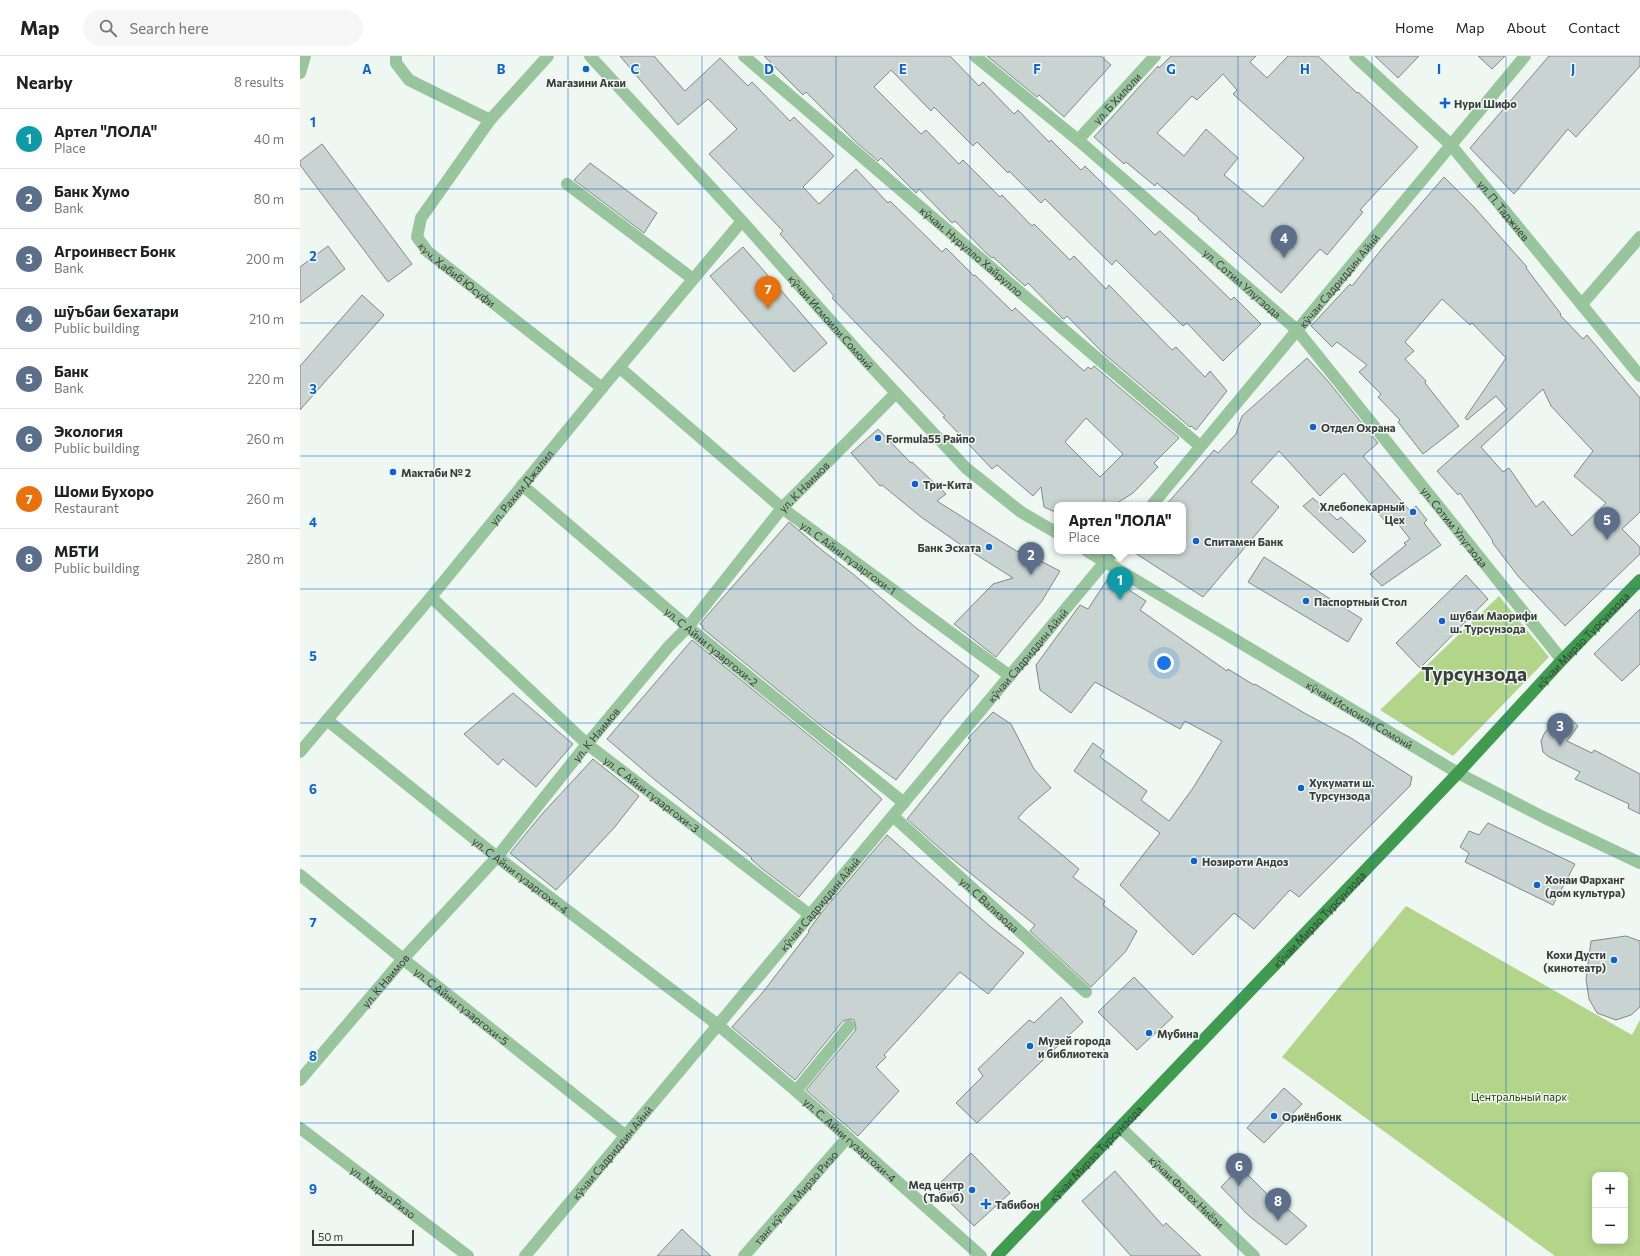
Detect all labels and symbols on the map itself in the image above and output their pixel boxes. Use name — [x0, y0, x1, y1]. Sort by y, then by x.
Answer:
text: A — [362, 61, 372, 77]
text: B — [497, 61, 506, 77]
text: C — [631, 61, 640, 77]
text: D — [764, 61, 774, 77]
text: E — [899, 61, 907, 77]
text: F — [1033, 61, 1041, 77]
text: G — [1166, 61, 1176, 77]
text: H — [1300, 61, 1310, 77]
text: I — [1437, 61, 1441, 77]
text: J — [1571, 61, 1575, 77]
marker: Магазини Акаи — [581, 64, 591, 74]
street label: ул. Б Хилоли — [1090, 70, 1143, 126]
place label: Магазини Акаи — [546, 76, 626, 89]
marker: Нури Шифо — [1439, 97, 1451, 109]
place label: Нури Шифо — [1454, 97, 1517, 110]
text: 1 — [310, 114, 316, 130]
street label: ул. П. Таджиев — [1476, 177, 1533, 243]
street label: кӯчаи. Нурулло Хайрулло — [918, 203, 1027, 299]
pin: 4 — [1271, 225, 1297, 258]
street label: кӯчаи Садриддин Айнӣ — [1296, 231, 1381, 330]
street label: куч. Ҳабиб Юсуфи — [416, 239, 499, 309]
street label: ул. Сотим Улугзода — [1201, 246, 1284, 320]
text: 2 — [309, 248, 317, 264]
street label: кӯчаи Исмоили Сомонӣ — [786, 272, 877, 372]
pin: 7 — [755, 276, 781, 309]
text: 3 — [309, 381, 317, 397]
place label: Отдел Охрана — [1321, 421, 1396, 434]
marker: Отдел Охрана — [1308, 422, 1318, 432]
place label: Formula55 Райпо — [886, 432, 976, 445]
marker: Formula55 Райпо — [873, 433, 883, 443]
street label: ул. Рахим Джалил — [486, 447, 556, 527]
street label: ул. К Наимов — [776, 458, 832, 514]
place label: Мактаби № 2 — [401, 466, 471, 479]
marker: Мактаби № 2 — [388, 467, 398, 477]
place label: Три-Кита — [923, 478, 972, 491]
marker: Три-Кита — [910, 479, 920, 489]
street label: ул. Сотим Улугзода — [1419, 484, 1491, 569]
place label: Хлебопекарный Цех — [1320, 500, 1406, 526]
marker: Хлебопекарный Цех — [1408, 507, 1418, 517]
pin: 5 — [1594, 507, 1620, 540]
text: 4 — [309, 514, 317, 530]
street label: ул. С Айни гузаргохи-1 — [798, 518, 899, 597]
place label: Спитамен Банк — [1204, 535, 1284, 548]
marker: Спитамен Банк — [1191, 536, 1201, 546]
place label: Банк Эсхата — [917, 541, 981, 554]
marker: Банк Эсхата — [984, 542, 994, 552]
pin: 2 — [1018, 542, 1044, 575]
pin: 1 — [1107, 567, 1133, 600]
street label: кӯчаи Мирзо Турсунзода — [1533, 589, 1632, 691]
place label: Паспортный Стол — [1314, 595, 1407, 608]
marker: Паспортный Стол — [1301, 596, 1311, 606]
street label: ул. С Айни гузаргохи-2 — [663, 604, 761, 688]
street label: кӯчаи Садриддин Айнӣ — [984, 606, 1070, 705]
place label: шубаи Маорифи ш. Турсунзода — [1450, 609, 1537, 635]
marker: шубаи Маорифи ш. Турсунзода — [1437, 616, 1447, 626]
text: 5 — [309, 648, 317, 664]
your location — [1154, 653, 1174, 673]
district label: Турсунзода — [1421, 662, 1527, 685]
street label: кӯчаи Исмоили Сомонӣ — [1304, 677, 1416, 751]
street label: ул. К Наимов — [569, 704, 622, 764]
pin: 3 — [1547, 713, 1573, 746]
street label: ул. С Айни гузаргохи-3 — [601, 753, 702, 834]
place label: Хукумати ш. Турсунзода — [1309, 776, 1374, 802]
text: 6 — [309, 781, 317, 797]
marker: Хукумати ш. Турсунзода — [1296, 783, 1306, 793]
street label: ул. С Айни гузаргохи-4 — [470, 834, 572, 916]
street label: кӯчаи Садриддин Айнӣ — [776, 854, 862, 953]
place label: Нозироти Андоз — [1202, 855, 1289, 868]
marker: Нозироти Андоз — [1189, 856, 1199, 866]
street label: кӯчаи Мирзо Турсунзода — [1270, 868, 1368, 970]
place label: Хонаи Фарханг (дом культура) — [1545, 873, 1626, 899]
street label: ул. С Вализода — [957, 874, 1022, 935]
marker: Хонаи Фарханг (дом культура) — [1532, 880, 1542, 890]
text: 7 — [309, 914, 317, 930]
place label: Кохи Дусти (кинотеатр) — [1543, 948, 1606, 974]
street label: ул. К Наимов — [358, 951, 411, 1010]
marker: Кохи Дусти (кинотеатр) — [1609, 955, 1619, 965]
street label: ул. С Айни гузаргохи-5 — [412, 964, 512, 1047]
place label: Мубина — [1157, 1027, 1199, 1040]
marker: Мубина — [1144, 1028, 1154, 1038]
place label: Музей города и библиотека — [1038, 1034, 1111, 1060]
marker: Музей города и библиотека — [1025, 1041, 1035, 1051]
text: 8 — [309, 1048, 317, 1064]
park label: Центральный парк — [1471, 1090, 1567, 1103]
street label: ул. С. Айни гузаргохи-4 — [801, 1095, 900, 1184]
street label: кӯчаи Мирзо Турсунзода — [1046, 1102, 1144, 1204]
street label: кӯчаи Садриддин Айнӣ — [569, 1103, 654, 1202]
place label: Ориёнбонк — [1282, 1110, 1343, 1123]
marker: Ориёнбонк — [1269, 1111, 1279, 1121]
street label: танг кӯчаи. Мирзо Ризо — [751, 1147, 840, 1247]
street label: кӯчаи Фотех Ниёзи — [1147, 1153, 1227, 1230]
pin: 6 — [1226, 1153, 1252, 1186]
street label: ул. Мирзо Ризо — [348, 1163, 419, 1221]
place label: Мед центр (Табиб) — [908, 1178, 965, 1204]
text: 9 — [309, 1181, 317, 1197]
marker: Мед центр (Табиб) — [967, 1185, 977, 1195]
pin: 8 — [1265, 1188, 1291, 1221]
marker: Табибон — [980, 1198, 992, 1210]
place label: Табибон — [995, 1198, 1040, 1211]
scale bar — [312, 1228, 414, 1247]

